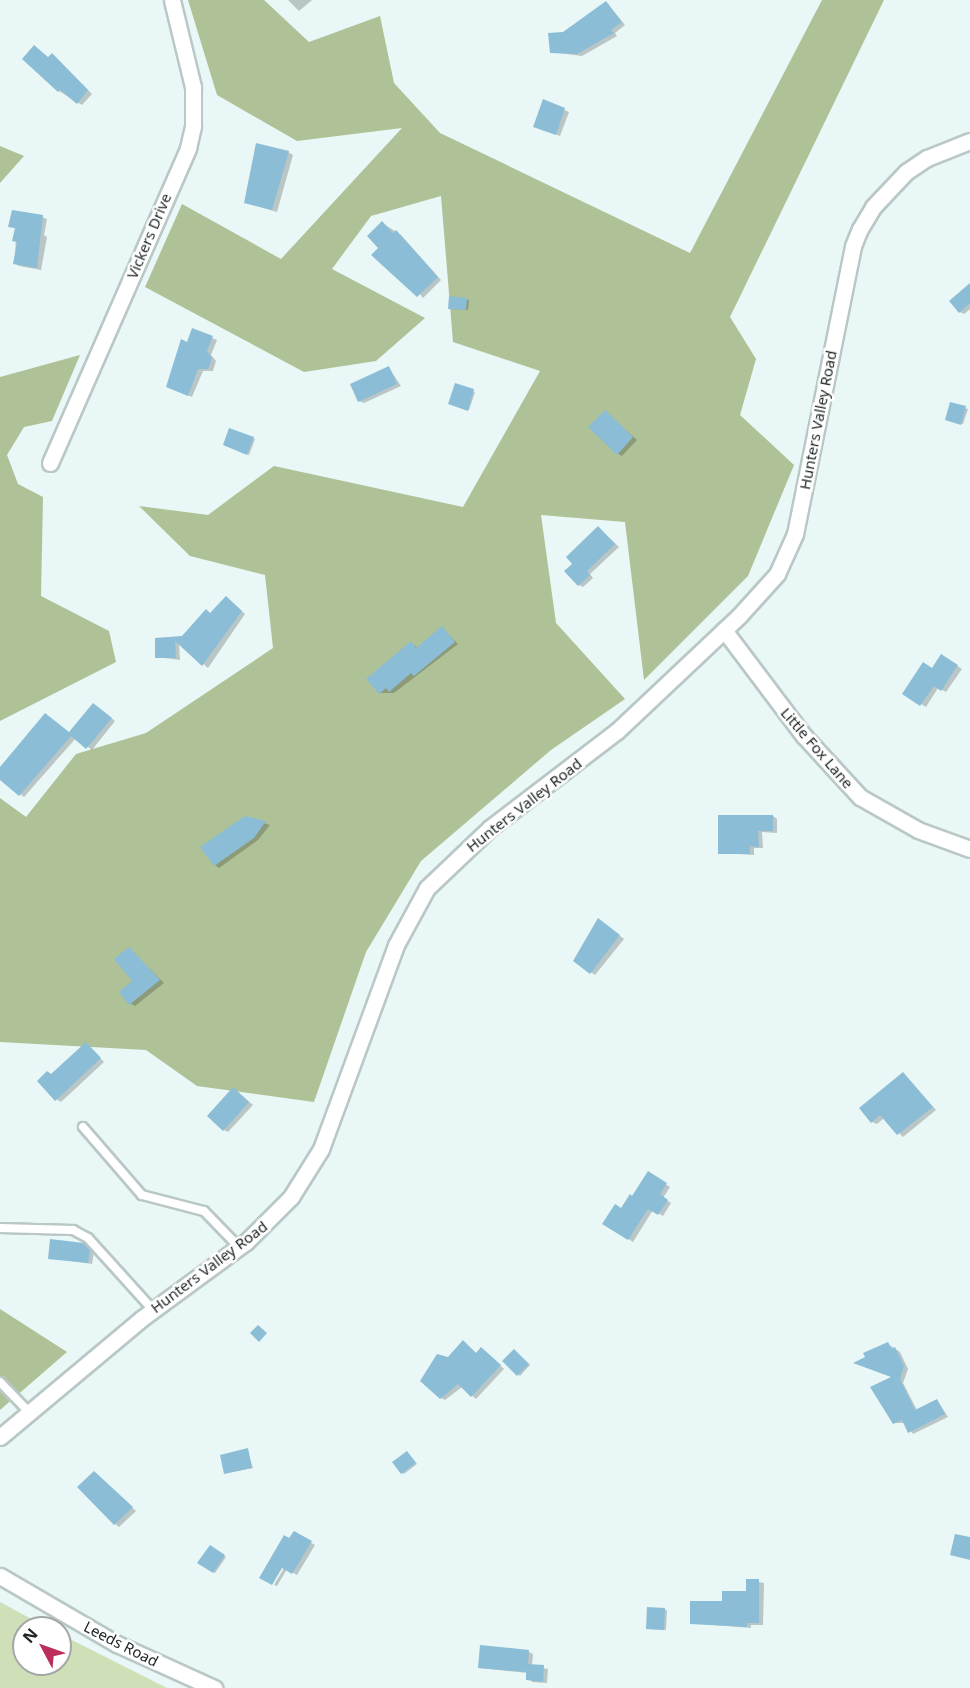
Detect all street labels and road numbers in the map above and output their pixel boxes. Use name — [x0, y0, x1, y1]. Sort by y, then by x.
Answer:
street label: Vickers Drive — [123, 191, 175, 281]
street label: Hunters Valley Road — [796, 349, 840, 491]
street label: Little Fox Lane — [777, 704, 857, 792]
street label: Hunters Valley Road — [463, 754, 585, 856]
street label: Hunters Valley Road — [147, 1217, 271, 1317]
street label: Leeds Road — [81, 1618, 161, 1670]

